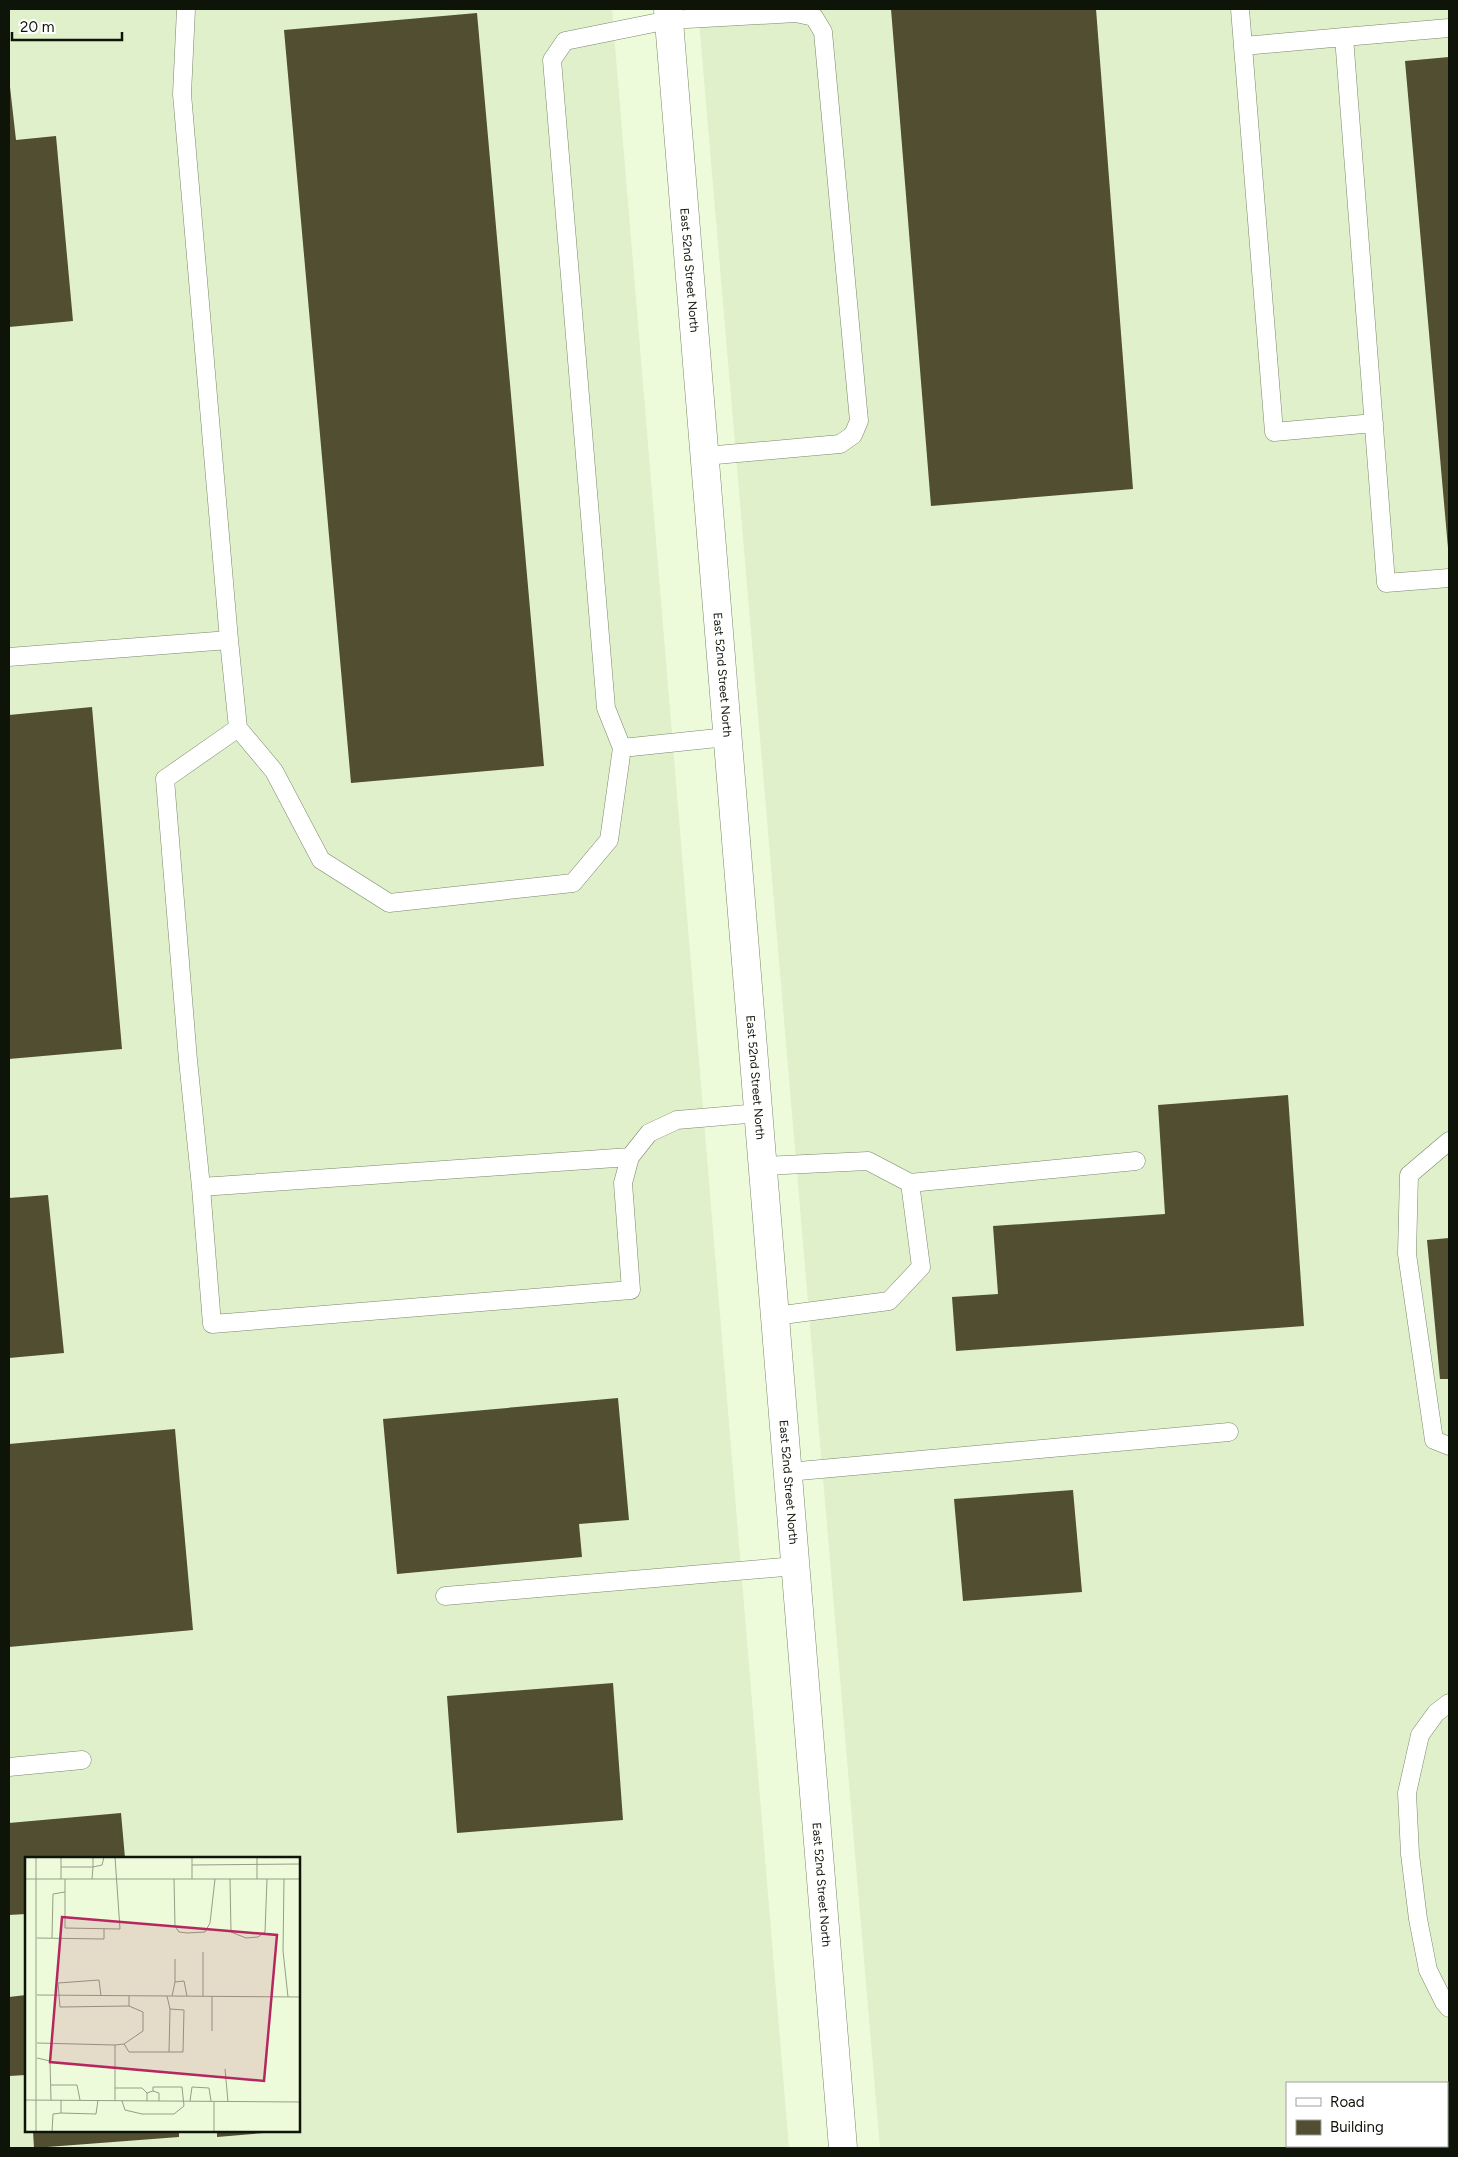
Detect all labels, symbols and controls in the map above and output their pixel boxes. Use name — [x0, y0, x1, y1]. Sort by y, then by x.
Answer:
scale bar — [12, 10, 122, 42]
text: 20 m — [20, 18, 54, 36]
street label: East 52nd Street North — [677, 207, 701, 333]
street label: East 52nd Street North — [710, 612, 735, 738]
street label: East 52nd Street North — [743, 1015, 768, 1141]
street label: East 52nd Street North — [776, 1419, 801, 1545]
street label: East 52nd Street North — [809, 1822, 834, 1948]
inset map — [25, 1857, 300, 2132]
legend — [1286, 2082, 1448, 2147]
text: Road — [1330, 2093, 1365, 2111]
text: Building — [1330, 2118, 1384, 2136]

